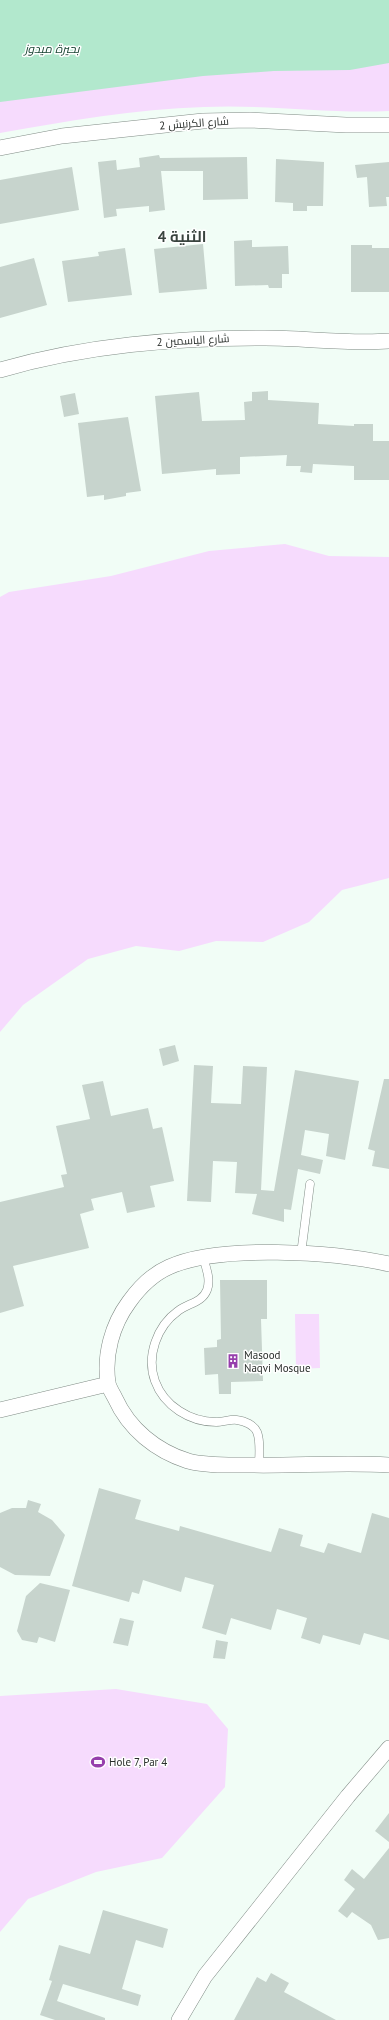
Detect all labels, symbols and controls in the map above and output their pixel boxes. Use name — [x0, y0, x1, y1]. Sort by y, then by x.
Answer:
water label: بحيرة ميدوز — [22, 41, 80, 56]
street label: شارع الكرنيش 2 — [159, 114, 229, 133]
district label: الثنية 4 — [158, 227, 206, 246]
street label: شارع الياسمين 2 — [156, 331, 230, 350]
place label: Masood Naqvi Mosque — [244, 1348, 311, 1375]
building icon: Masood Naqvi Mosque — [225, 1353, 241, 1369]
sports icon: Hole 7, Par 4 — [90, 1754, 106, 1770]
place label: Hole 7, Par 4 — [109, 1755, 167, 1769]

